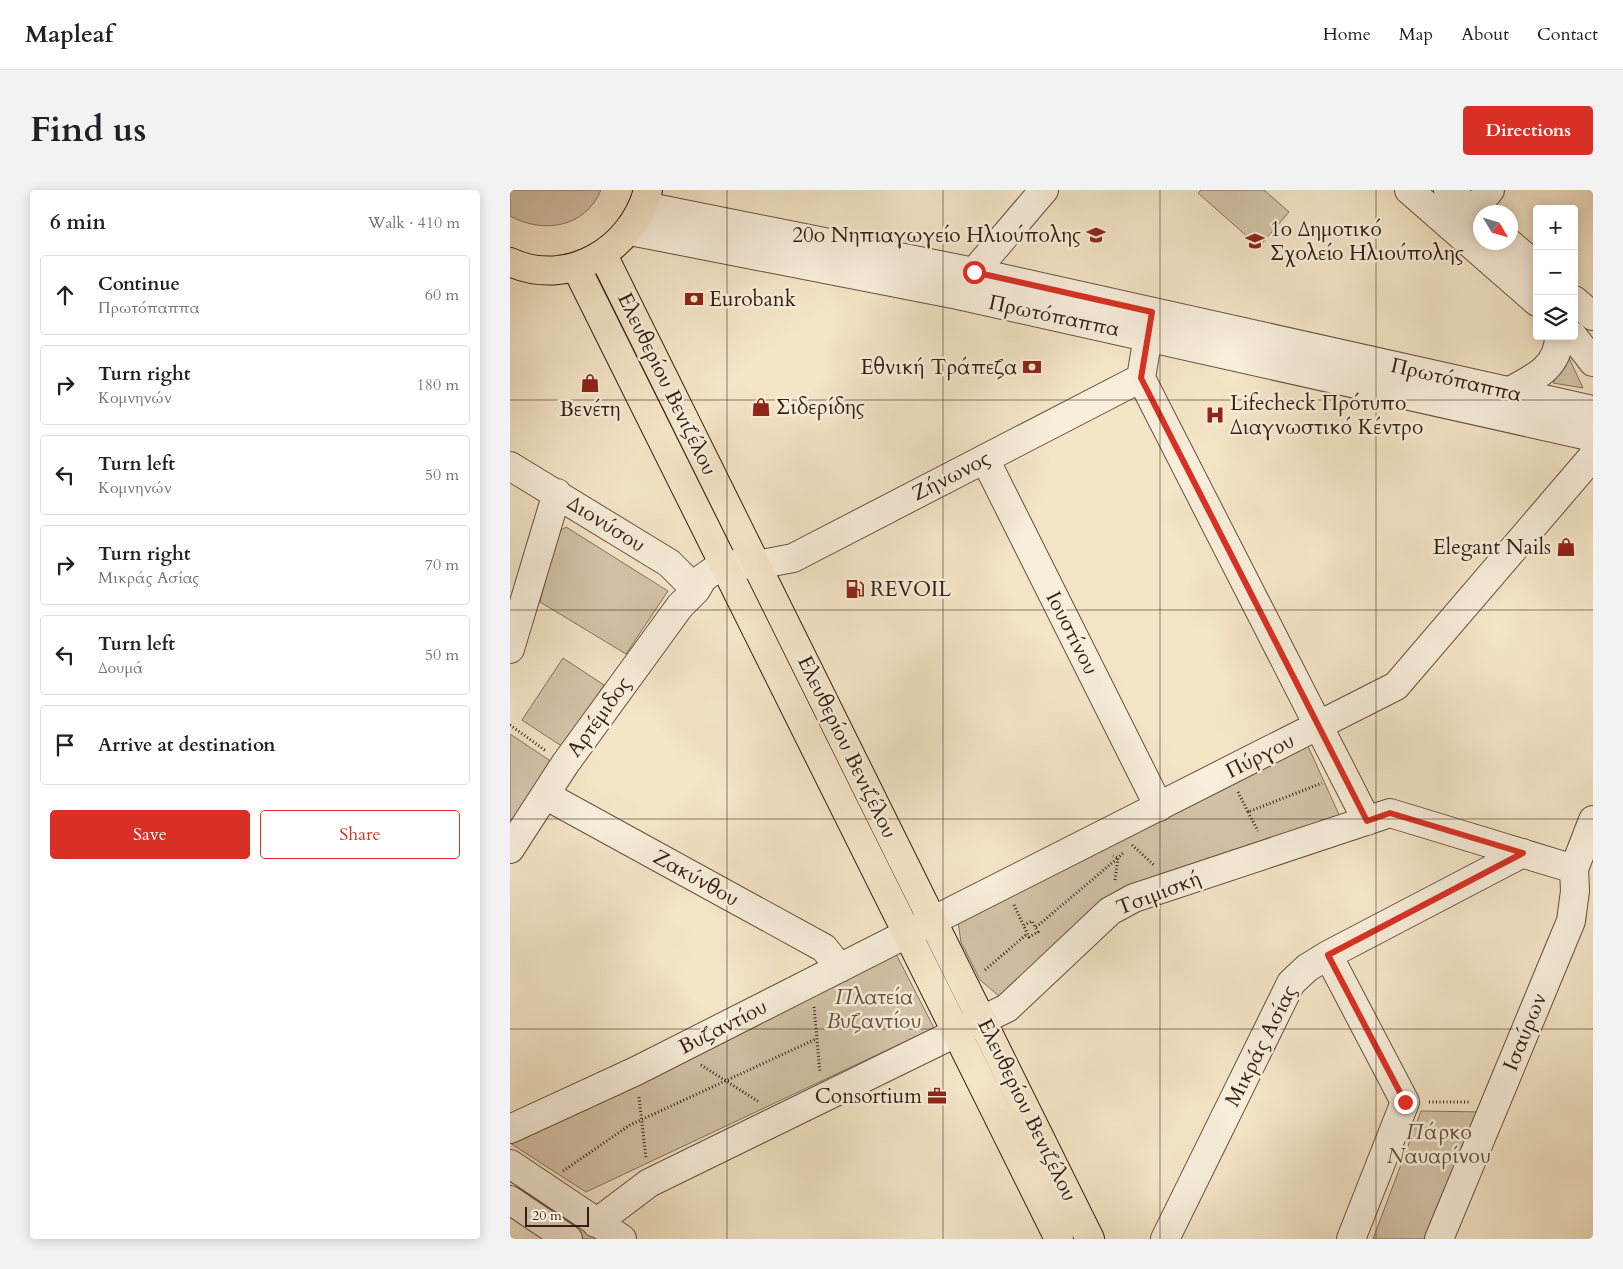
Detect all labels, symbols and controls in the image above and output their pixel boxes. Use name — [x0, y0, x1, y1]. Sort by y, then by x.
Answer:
text: Mapleaf — [25, 18, 113, 51]
text: Home — [1323, 22, 1371, 47]
text: Map — [1399, 22, 1433, 47]
text: About — [1461, 22, 1509, 47]
text: Contact — [1537, 22, 1598, 47]
text: Find us — [30, 106, 146, 154]
button: Directions — [1463, 106, 1593, 155]
north arrow — [1473, 205, 1518, 250]
map controls — [1533, 205, 1578, 340]
button: + — [1533, 205, 1578, 250]
text: 6 min — [50, 208, 106, 237]
text: Walk · 410 m — [368, 212, 460, 234]
place label: 1ο Δημοτικό Σχολείο Ηλιούπολης — [1270, 215, 1464, 268]
place label: 20ο Νηπιαγωγείo Ηλιούπολης — [792, 221, 1081, 250]
school or university icon: 20ο Νηπιαγωγείo Ηλιούπολης — [1085, 224, 1107, 246]
school or university icon: 1ο Δημοτικό Σχολείο Ηλιούπολης — [1244, 230, 1266, 252]
button: − — [1533, 250, 1578, 295]
route start — [963, 261, 986, 284]
text: Continue — [98, 271, 180, 297]
icon: ahead — [51, 281, 79, 309]
text: 60 m — [425, 284, 459, 306]
place label: Eurobank — [709, 285, 797, 314]
street label: Ελευθερίου Βενιζέλου — [610, 288, 724, 480]
bank icon: Eurobank — [683, 288, 705, 310]
street label: Πρωτόπαππα — [986, 288, 1122, 344]
button: layers — [1533, 295, 1578, 340]
text: Πρωτόπαππα — [98, 297, 199, 319]
street label: Πρωτόπαππα — [1388, 351, 1524, 409]
place label: Εθνική Τράπεζα — [861, 353, 1017, 382]
bank icon: Εθνική Τράπεζα — [1021, 356, 1043, 378]
text: Turn right — [98, 361, 190, 387]
icon: right — [51, 371, 79, 399]
shop icon: Βενέτη — [579, 372, 601, 394]
text: 180 m — [417, 374, 459, 396]
text: Κομνηνών — [98, 387, 172, 409]
place label: Lifecheck Πρότυπο Διαγνωστικό Κέντρο — [1230, 389, 1423, 442]
place label: Σιδερίδης — [776, 393, 865, 422]
place label: Βενέτη — [559, 395, 621, 424]
shop icon: Σιδερίδης — [750, 396, 772, 418]
hospital icon: Lifecheck Πρότυπο Διαγνωστικό Κέντρο — [1204, 404, 1226, 426]
street label: Ζήνωνος — [907, 444, 995, 508]
text: Turn left — [98, 451, 175, 477]
icon: left — [51, 461, 79, 489]
text: 50 m — [425, 464, 459, 486]
text: Κομνηνών — [98, 477, 172, 499]
street label: Διονύσου — [561, 489, 651, 559]
place label: Elegant Nails — [1433, 533, 1551, 562]
shop icon: Elegant Nails — [1555, 536, 1577, 558]
text: Turn right — [98, 541, 190, 567]
icon: right — [51, 551, 79, 579]
text: 70 m — [425, 554, 459, 576]
text: Μικράς Ασίας — [98, 567, 199, 589]
place label: REVOIL — [870, 575, 951, 604]
fuel station icon: REVOIL — [844, 578, 866, 600]
street label: Ιουστίνου — [1039, 586, 1105, 680]
text: Turn left — [98, 631, 175, 657]
icon: left — [51, 641, 79, 669]
text: 50 m — [425, 644, 459, 666]
street label: Ελευθερίου Βενιζέλου — [790, 651, 904, 843]
text: Δουμά — [98, 657, 144, 679]
street label: Αρτέμιδος — [560, 671, 638, 763]
street label: Πύργου — [1221, 726, 1299, 786]
icon: arrive — [51, 731, 79, 759]
text: Arrive at destination — [98, 732, 275, 758]
button: Save — [50, 810, 250, 859]
button: Share — [260, 810, 460, 859]
street label: Ζακύνθου — [648, 843, 744, 913]
street label: Τσιμισκή — [1112, 863, 1206, 923]
street label: Μικράς Ασίας — [1218, 980, 1304, 1112]
park label: Πλατεία Βυζαντίου — [827, 983, 921, 1036]
street label: Ισαύρων — [1496, 989, 1554, 1075]
street label: Βυζαντίου — [674, 992, 772, 1062]
street label: Ελευθερίου Βενιζέλου — [970, 1014, 1084, 1206]
place label: Consortium — [815, 1082, 922, 1111]
office icon: Consortium — [926, 1085, 948, 1107]
route end — [1394, 1091, 1417, 1114]
park label: Πάρκο Ναυαρίνου — [1387, 1118, 1491, 1171]
scale bar — [525, 1204, 589, 1227]
text: 20 m — [532, 1206, 562, 1225]

